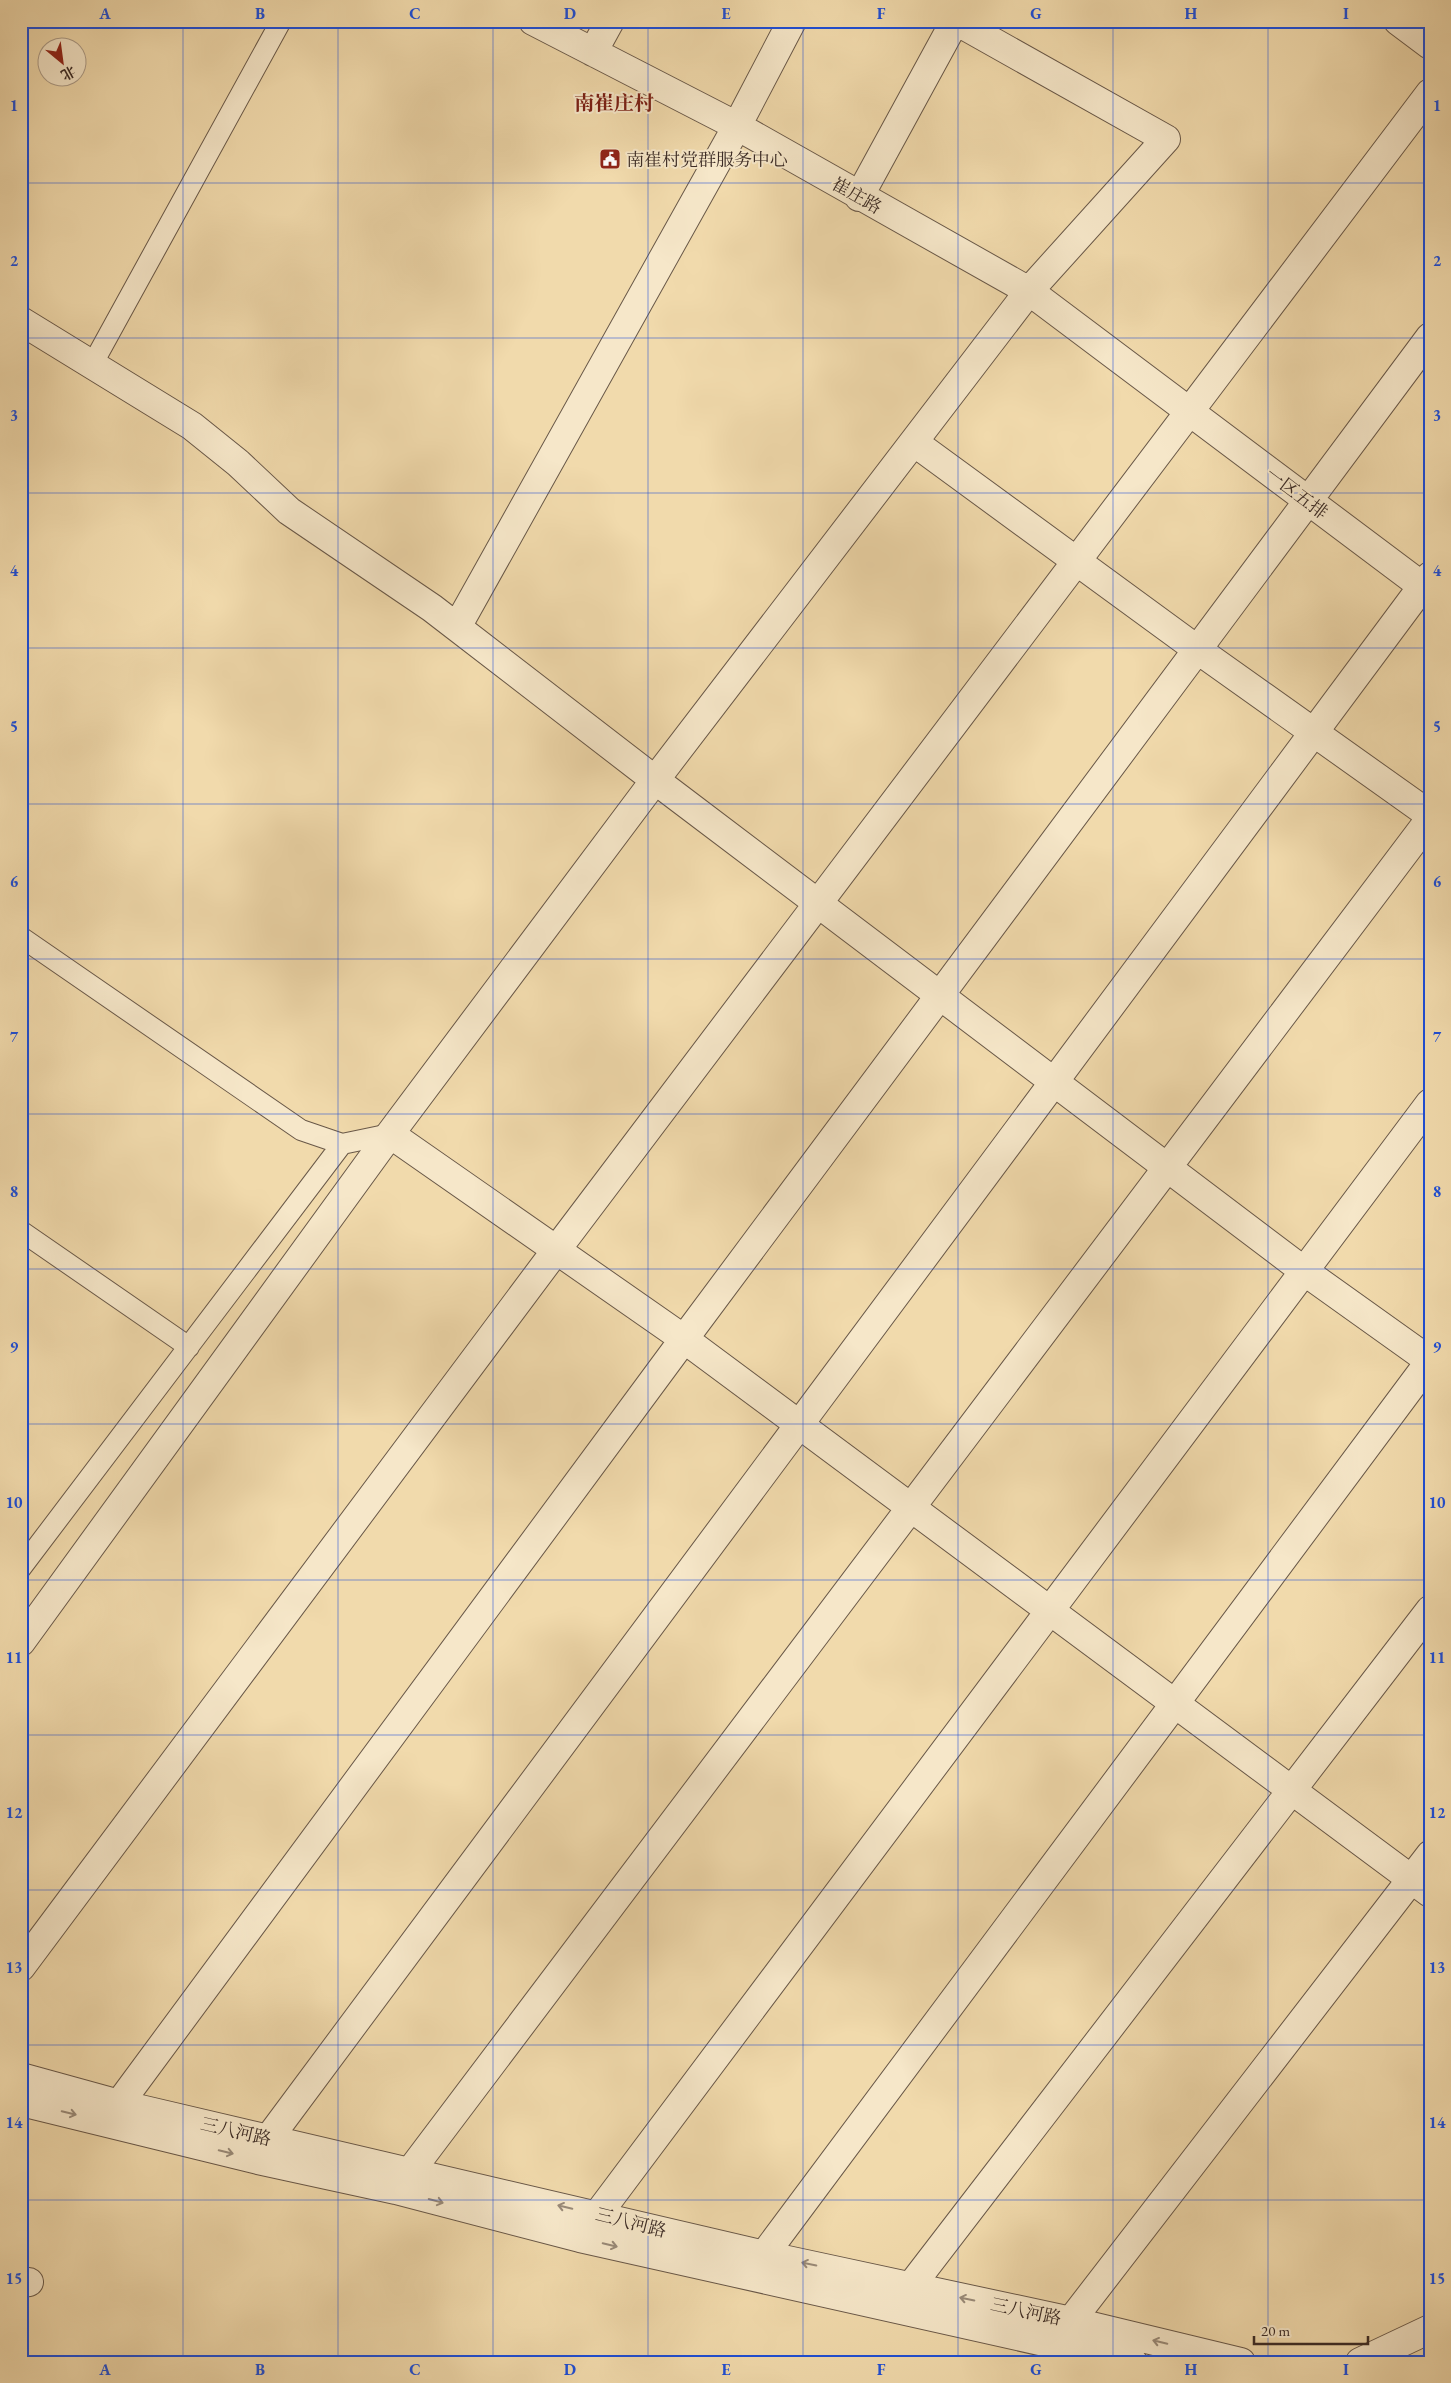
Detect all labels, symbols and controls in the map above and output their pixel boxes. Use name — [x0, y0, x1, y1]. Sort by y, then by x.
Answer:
text: A — [98, 3, 111, 24]
text: B — [255, 3, 265, 24]
text: C — [409, 3, 421, 24]
text: D — [564, 3, 576, 24]
text: E — [721, 3, 731, 24]
text: F — [877, 3, 886, 24]
text: G — [1030, 3, 1042, 24]
text: H — [1185, 3, 1198, 24]
text: I — [1343, 3, 1349, 24]
north arrow — [38, 38, 88, 88]
text: 北 — [58, 62, 79, 85]
district label: 南崔庄村 — [574, 90, 654, 116]
text: 1 — [10, 95, 18, 116]
text: 1 — [1433, 95, 1441, 116]
public building icon: 南崔村党群服务中心 — [598, 147, 622, 171]
place label: 南崔村党群服务中心 — [626, 148, 788, 171]
street label: 崔庄路 — [828, 172, 886, 218]
text: 2 — [10, 250, 19, 271]
text: 2 — [1433, 250, 1442, 271]
text: 3 — [10, 405, 18, 426]
text: 3 — [1433, 405, 1441, 426]
street label: 一区五排 — [1261, 462, 1333, 524]
text: 4 — [10, 560, 19, 581]
text: 4 — [1433, 560, 1442, 581]
text: 5 — [10, 716, 18, 737]
text: 5 — [1433, 716, 1441, 737]
text: 6 — [10, 871, 19, 892]
text: 6 — [1433, 871, 1442, 892]
text: 7 — [10, 1026, 19, 1047]
text: 7 — [1433, 1026, 1442, 1047]
text: 8 — [10, 1181, 18, 1202]
text: 8 — [1433, 1181, 1441, 1202]
text: 9 — [10, 1336, 19, 1357]
text: 9 — [1433, 1336, 1442, 1357]
text: 10 — [6, 1492, 23, 1513]
text: 10 — [1429, 1492, 1446, 1513]
text: 11 — [6, 1647, 22, 1668]
text: 11 — [1429, 1647, 1445, 1668]
text: 12 — [6, 1802, 23, 1823]
text: 12 — [1429, 1802, 1446, 1823]
text: 13 — [6, 1957, 22, 1978]
text: 13 — [1429, 1957, 1445, 1978]
one-way arrow — [60, 2109, 76, 2119]
text: 14 — [6, 2112, 23, 2133]
street label: 三八河路 — [198, 2112, 274, 2150]
text: 14 — [1429, 2112, 1446, 2133]
one-way arrow — [218, 2148, 234, 2157]
one-way arrow — [427, 2197, 443, 2206]
one-way arrow — [558, 2202, 574, 2211]
street label: 三八河路 — [593, 2202, 669, 2242]
one-way arrow — [602, 2241, 618, 2250]
one-way arrow — [801, 2259, 817, 2268]
text: 15 — [6, 2268, 22, 2289]
text: 15 — [1429, 2268, 1445, 2289]
street label: 三八河路 — [988, 2292, 1064, 2330]
one-way arrow — [960, 2294, 976, 2303]
scale bar — [1254, 2313, 1367, 2345]
text: 20 m — [1261, 2321, 1290, 2340]
one-way arrow — [1152, 2337, 1168, 2346]
text: A — [98, 2359, 111, 2380]
text: B — [255, 2359, 265, 2380]
text: C — [409, 2359, 421, 2380]
text: D — [564, 2359, 576, 2380]
text: E — [721, 2359, 731, 2380]
text: F — [877, 2359, 886, 2380]
text: G — [1030, 2359, 1042, 2380]
text: H — [1185, 2359, 1198, 2380]
text: I — [1343, 2359, 1349, 2380]

